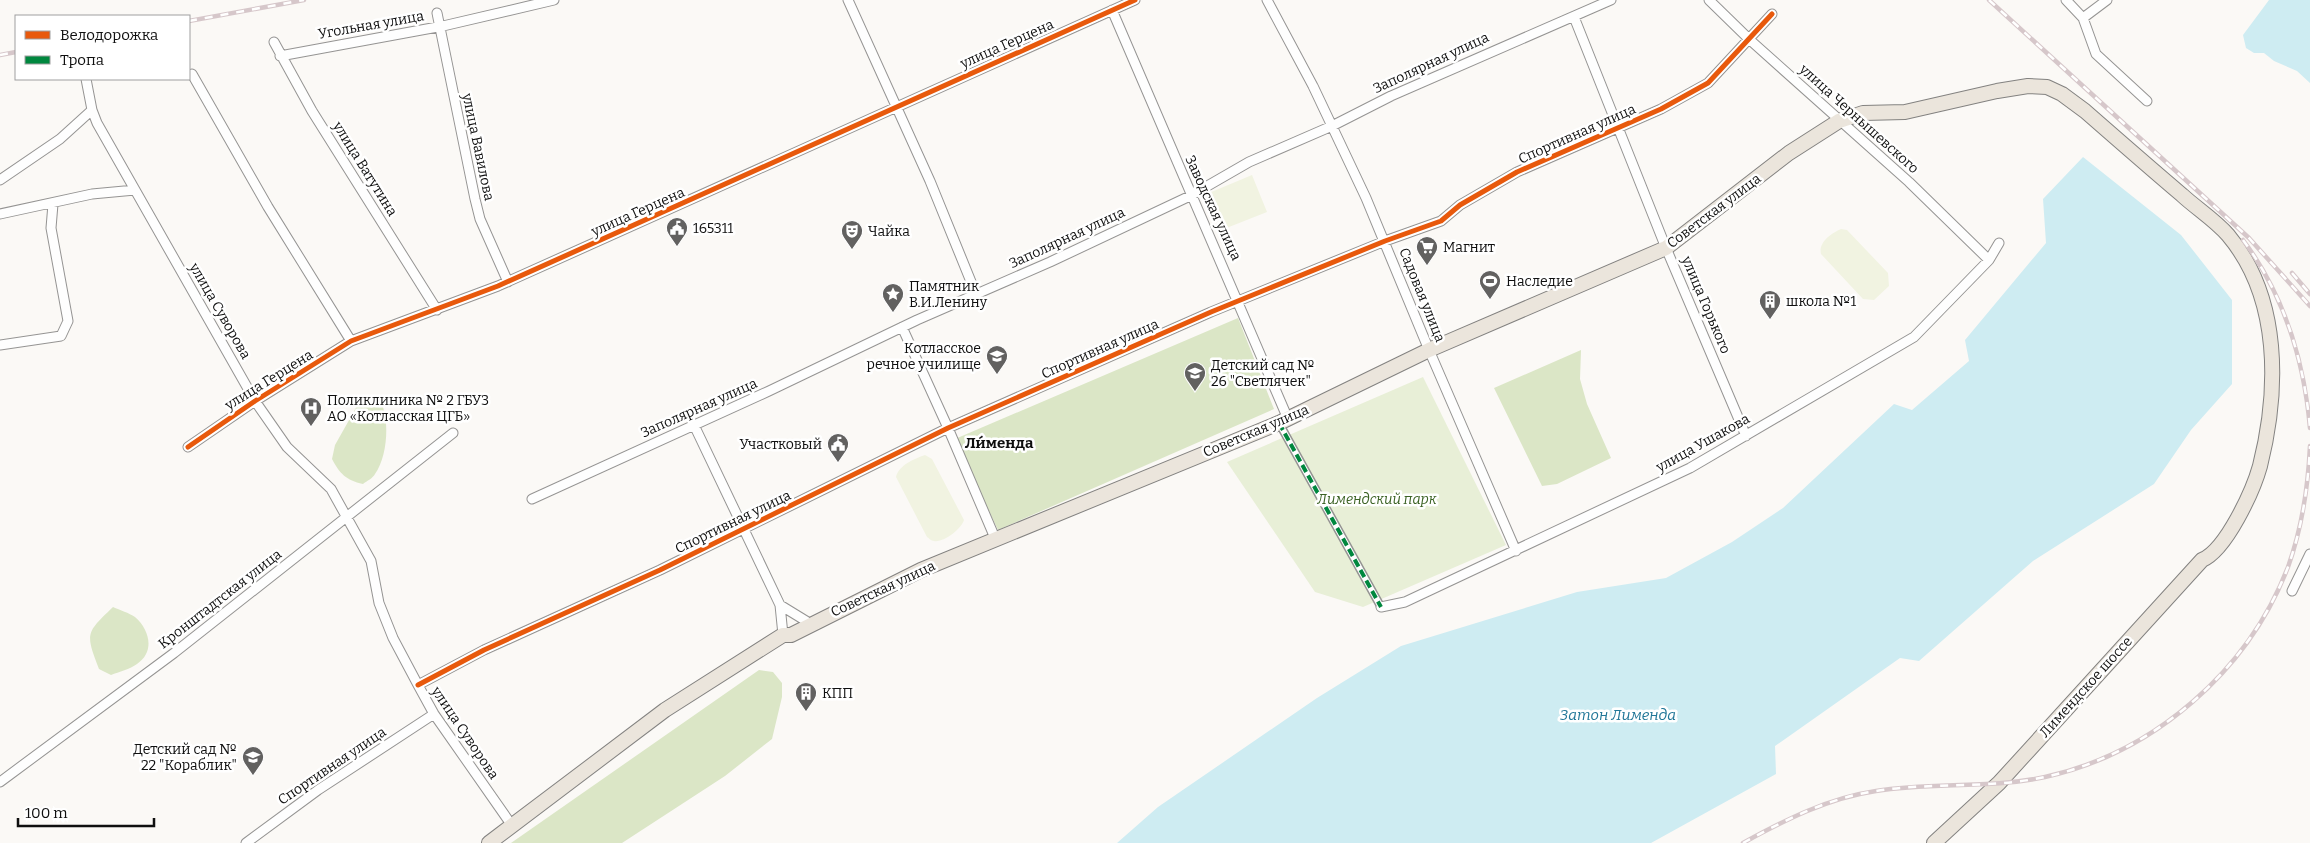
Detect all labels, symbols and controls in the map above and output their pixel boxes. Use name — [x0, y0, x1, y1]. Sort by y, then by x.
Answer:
street label: Угольная улица — [317, 7, 425, 43]
legend — [15, 15, 190, 80]
street label: улица Герцена — [957, 16, 1057, 73]
text: Велодорожка — [60, 26, 158, 44]
street label: Заполярная улица — [1370, 29, 1492, 97]
text: Тропа — [60, 51, 104, 69]
street label: улица Чернышевского — [1795, 60, 1922, 177]
street label: улица Вавилова — [458, 91, 498, 203]
street label: Спортивная улица — [1516, 100, 1639, 168]
street label: улица Ватутина — [329, 118, 401, 220]
street label: Заводская улица — [1181, 153, 1245, 263]
street label: Советская улица — [1664, 170, 1765, 252]
street label: улица Герцена — [588, 184, 688, 241]
street label: Заполярная улица — [1006, 204, 1128, 272]
public building icon: 165311 — [665, 216, 689, 247]
theatre icon: Чайка — [840, 219, 864, 250]
place label: 165311 — [693, 220, 733, 237]
place label: Чайка — [868, 223, 910, 240]
supermarket icon: Магнит — [1415, 235, 1439, 266]
place label: Магнит — [1443, 239, 1495, 256]
street label: Садовая улица — [1395, 245, 1449, 345]
street label: улица Горького — [1677, 253, 1734, 356]
street label: улица Суворова — [185, 259, 255, 362]
sports icon: Наследие — [1478, 269, 1502, 300]
place label: Наследие — [1506, 273, 1573, 290]
place label: Памятник В.И.Ленину — [909, 278, 988, 311]
place icon: Памятник В.И.Ленину — [881, 282, 905, 313]
building icon: школа №1 — [1758, 289, 1782, 320]
place label: школа №1 — [1786, 293, 1856, 310]
street label: Спортивная улица — [1039, 315, 1162, 383]
place label: Котласское речное училище — [867, 340, 981, 373]
school or university icon: Котласское речное училище — [985, 344, 1009, 375]
street label: улица Герцена — [221, 346, 316, 414]
place label: Детский сад № 26 "Светлячек" — [1211, 357, 1315, 390]
school or university icon: Детский сад № 26 "Светлячек" — [1183, 361, 1207, 392]
street label: Заполярная улица — [638, 375, 760, 441]
place label: Поликлиника № 2 ГБУЗ АО «Котласская ЦГБ» — [327, 392, 489, 425]
hospital icon: Поликлиника № 2 ГБУЗ АО «Котласская ЦГБ» — [299, 396, 323, 427]
street label: Советская улица — [1200, 401, 1312, 461]
street label: улица Ушакова — [1652, 410, 1753, 476]
public building icon: Участковый — [826, 432, 850, 463]
district label: Ли́менда — [965, 434, 1034, 452]
place label: Участковый — [739, 436, 822, 453]
street label: Спортивная улица — [672, 486, 794, 557]
park label: Лимендский парк — [1316, 491, 1437, 508]
street label: Кронштадтская улица — [155, 545, 285, 652]
street label: Советская улица — [828, 557, 938, 621]
street label: Лимендское шоссе — [2036, 633, 2136, 741]
building icon: КПП — [794, 681, 818, 712]
street label: улица Суворова — [427, 683, 502, 783]
place label: КПП — [822, 685, 853, 702]
water label: Затон Лименда — [1560, 706, 1676, 724]
street label: Спортивная улица — [275, 723, 390, 808]
place label: Детский сад № 22 "Кораблик" — [133, 741, 237, 774]
school or university icon: Детский сад № 22 "Кораблик" — [241, 745, 265, 776]
scale bar — [18, 796, 154, 828]
text: 100 m — [25, 804, 68, 822]

